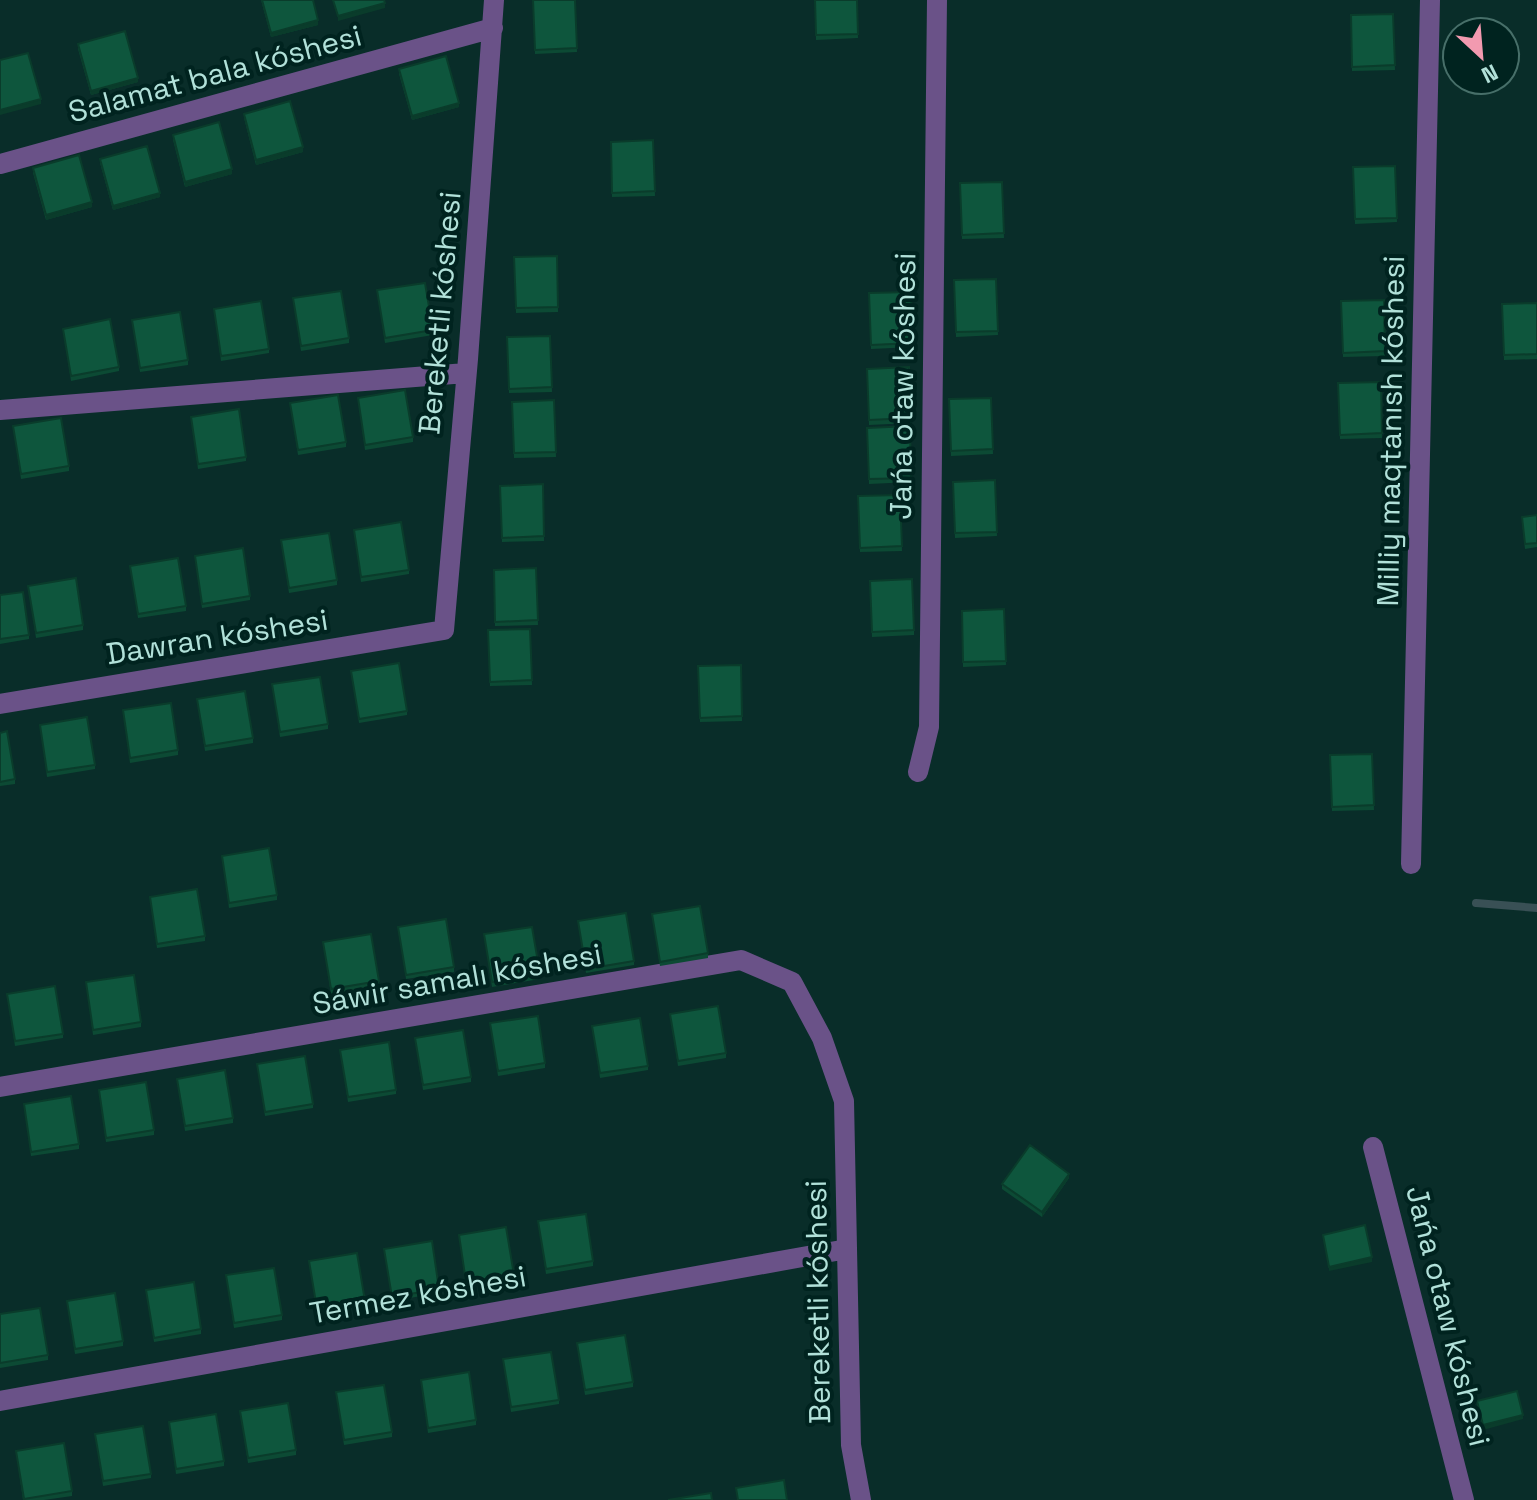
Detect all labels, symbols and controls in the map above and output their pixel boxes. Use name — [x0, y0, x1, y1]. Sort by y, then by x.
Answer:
street label: Salamat bala kóshesi — [64, 16, 366, 131]
north arrow — [1441, 16, 1521, 96]
text: N — [1477, 58, 1503, 90]
street label: Bereketli kóshesi — [409, 190, 470, 436]
street label: Jańa otaw kóshesi — [881, 252, 924, 520]
street label: Milliy maqtanısh kóshesi — [1368, 255, 1413, 607]
street label: Dawran kóshesi — [103, 600, 331, 673]
street label: Sáwir samalı kóshesi — [309, 934, 605, 1023]
street label: Bereketli kóshesi — [796, 1180, 839, 1424]
street label: Jańa otaw kóshesi — [1397, 1182, 1500, 1450]
street label: Termez kóshesi — [307, 1256, 529, 1333]

